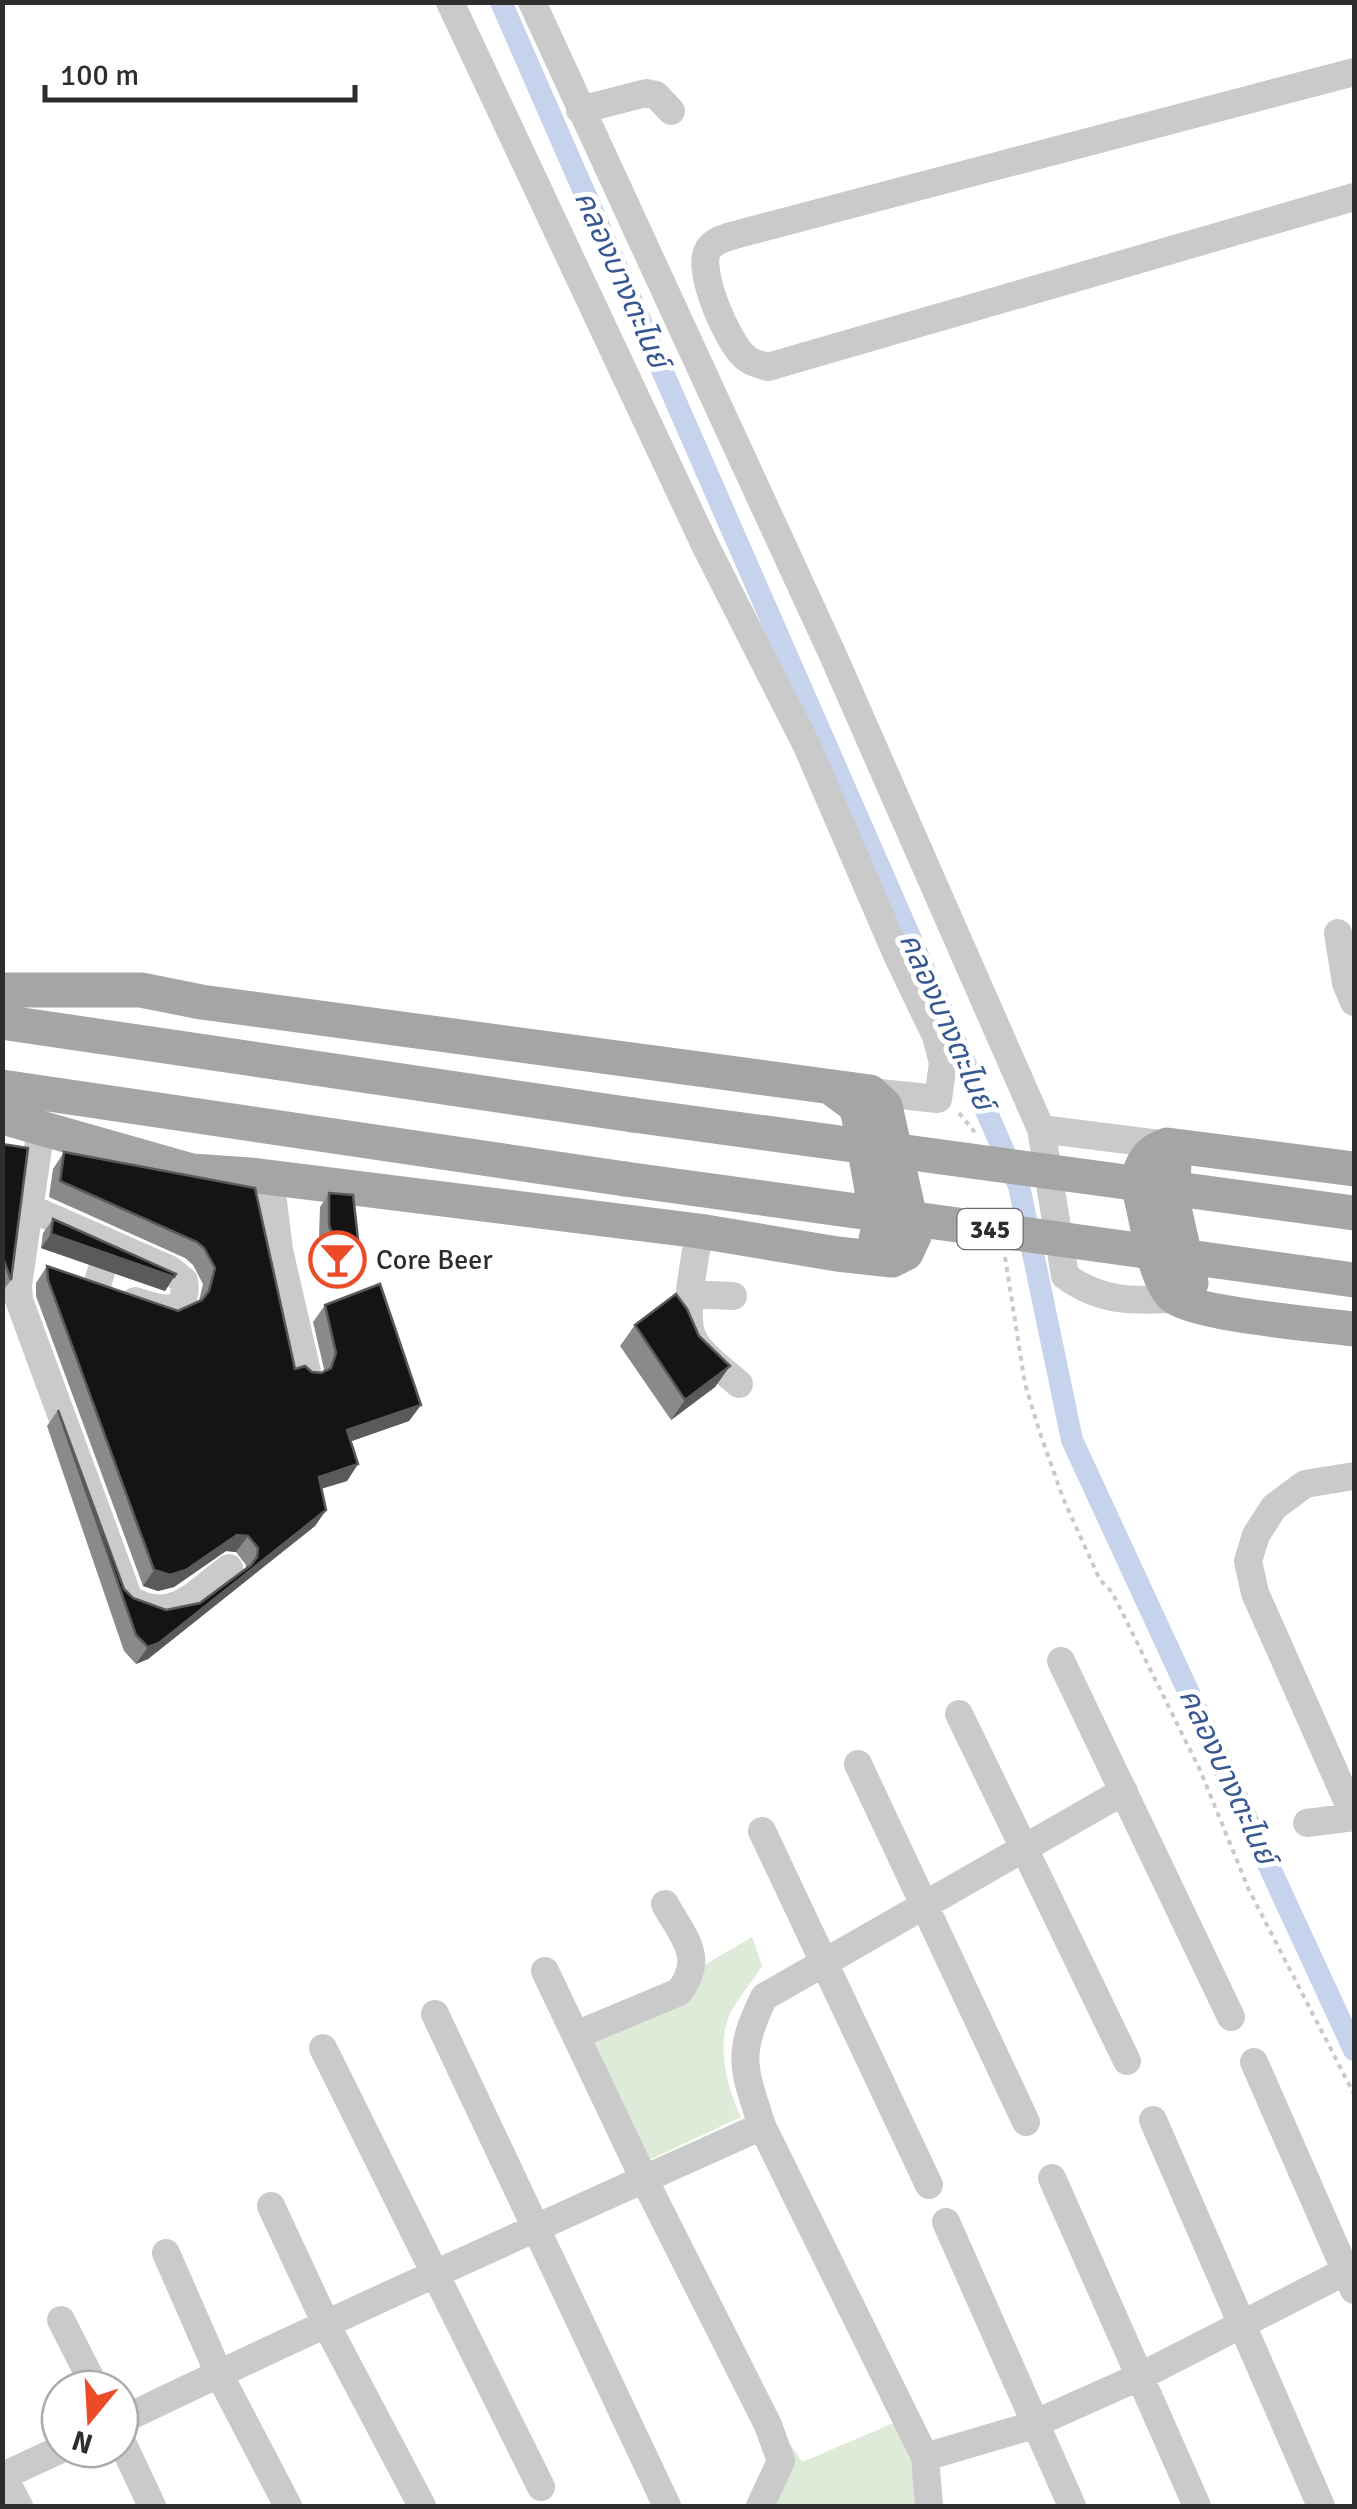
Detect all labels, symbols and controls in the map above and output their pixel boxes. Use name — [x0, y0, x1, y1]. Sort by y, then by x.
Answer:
scale bar — [45, 40, 355, 102]
text: 100 m — [60, 57, 139, 94]
water label: คลองบางตะไนย์ — [566, 185, 679, 378]
water label: คลองบางตะไนย์ — [891, 927, 1004, 1120]
road number: 345 — [958, 1209, 1022, 1249]
bar icon: Core Beer — [307, 1229, 367, 1289]
place label: Core Beer — [376, 1243, 493, 1277]
water label: คลองบางตะไนย์ — [1171, 1682, 1287, 1875]
north arrow — [40, 2369, 140, 2469]
text: N — [68, 2423, 97, 2461]

